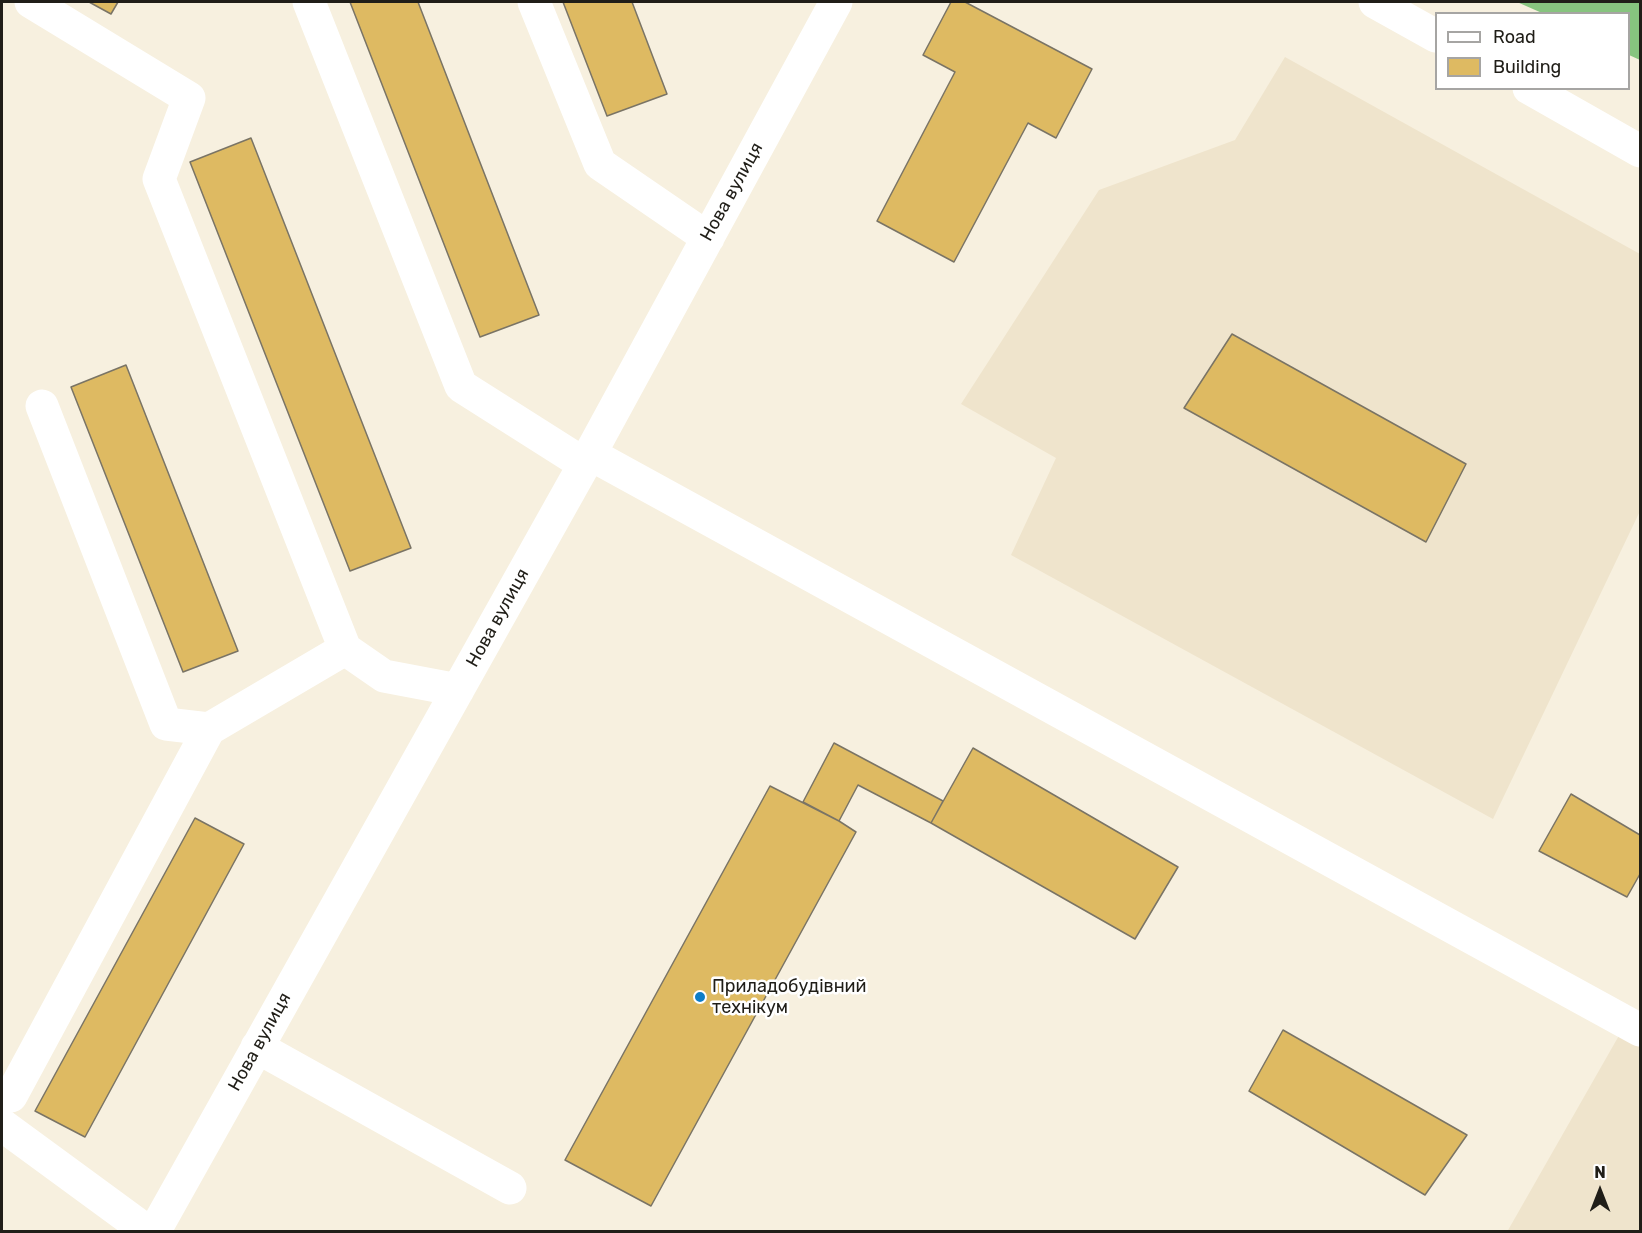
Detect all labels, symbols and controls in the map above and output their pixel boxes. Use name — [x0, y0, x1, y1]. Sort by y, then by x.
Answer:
legend — [1435, 12, 1630, 90]
text: Road — [1493, 26, 1536, 48]
text: Building — [1493, 56, 1561, 78]
street label: Нова вулиця — [696, 139, 768, 245]
street label: Нова вулиця — [462, 565, 534, 671]
place label: Приладобудівний технікум — [712, 976, 867, 1018]
street label: Нова вулиця — [224, 989, 296, 1095]
marker: Приладобудівний технікум — [693, 990, 707, 1004]
north arrow — [1570, 1161, 1630, 1221]
text: N — [1594, 1163, 1606, 1182]

